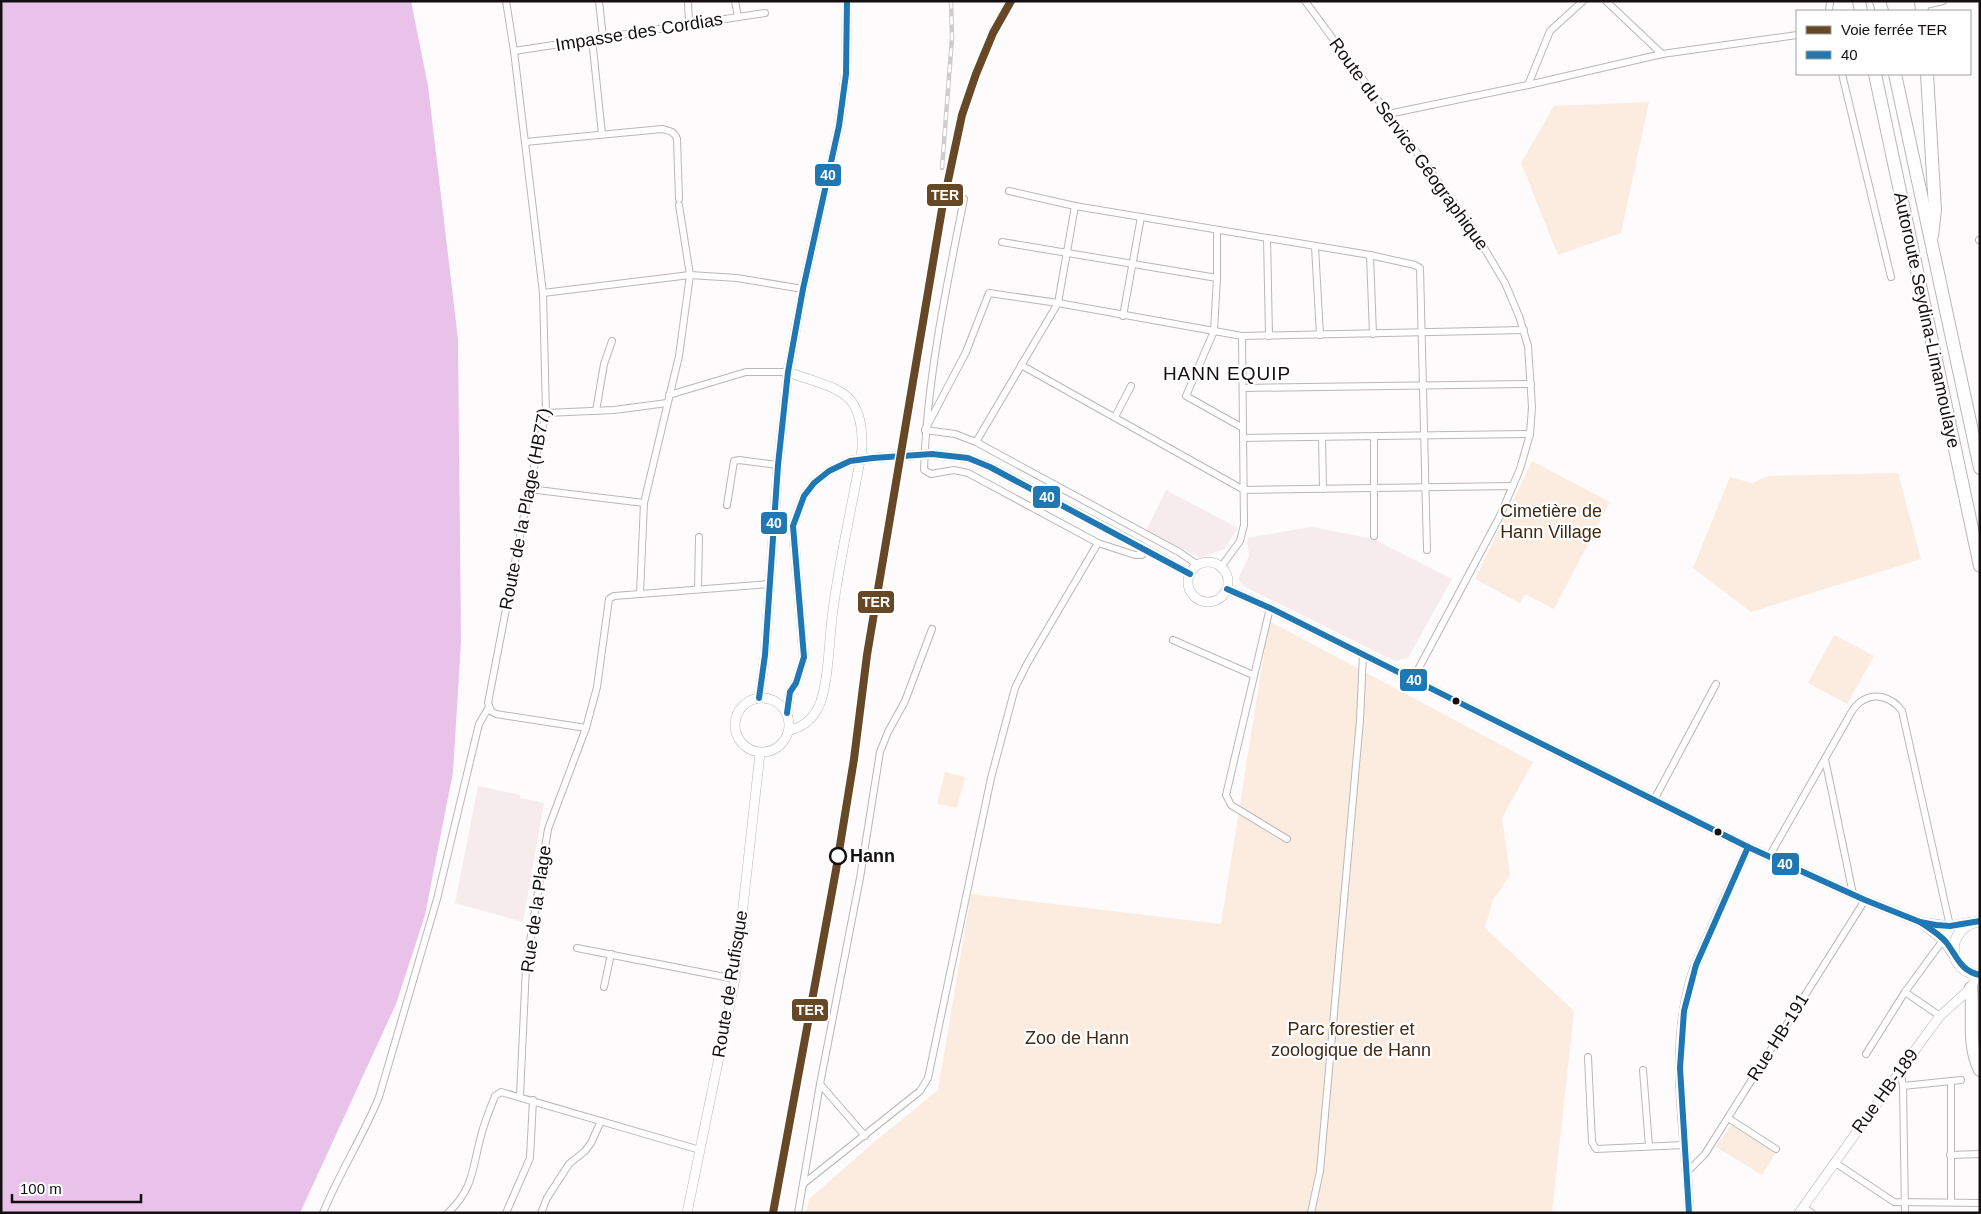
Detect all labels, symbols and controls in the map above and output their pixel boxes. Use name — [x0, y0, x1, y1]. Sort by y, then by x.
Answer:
street label: Impasse des Cordias — [554, 9, 724, 55]
legend — [1796, 10, 1971, 75]
text: Voie ferrée TER — [1841, 21, 1948, 38]
street label: Route du Service Géographique — [1325, 34, 1493, 254]
text: 40 — [1841, 46, 1858, 63]
line badge: 40 — [814, 163, 842, 187]
text: 40 — [820, 167, 836, 183]
line badge: TER — [926, 183, 964, 207]
text: TER — [931, 187, 959, 203]
street label: Autoroute Seydina-Limamoulaye — [1890, 190, 1964, 450]
district label: HANN EQUIP — [1163, 363, 1291, 384]
street label: Route de la Plage (HB77) — [496, 406, 554, 612]
line badge: 40 — [1032, 485, 1061, 509]
text: 40 — [1039, 489, 1055, 505]
park label: Cimetière de Hann Village — [1500, 501, 1602, 542]
line badge: 40 — [760, 511, 788, 535]
text: 40 — [766, 515, 782, 531]
line badge: TER — [857, 590, 895, 614]
text: TER — [862, 594, 890, 610]
line badge: 40 — [1399, 668, 1428, 692]
text: 40 — [1406, 672, 1422, 688]
unlabelled marker — [1451, 696, 1461, 706]
unlabelled marker — [1713, 827, 1723, 837]
street label: Rue de la Plage — [517, 844, 555, 974]
place label: Hann — [850, 846, 895, 866]
marker: Hann — [829, 847, 847, 865]
line badge: 40 — [1771, 852, 1800, 876]
text: 40 — [1777, 856, 1793, 872]
street label: Route de Rufisque — [708, 909, 752, 1059]
street label: Rue HB-191 — [1743, 990, 1813, 1084]
line badge: TER — [791, 998, 829, 1022]
text: TER — [796, 1002, 824, 1018]
park label: Parc forestier et zoologique de Hann — [1271, 1019, 1431, 1060]
park label: Zoo de Hann — [1025, 1028, 1129, 1048]
street label: Rue HB-189 — [1848, 1045, 1922, 1137]
scale bar — [12, 1172, 141, 1204]
text: 100 m — [20, 1180, 62, 1197]

